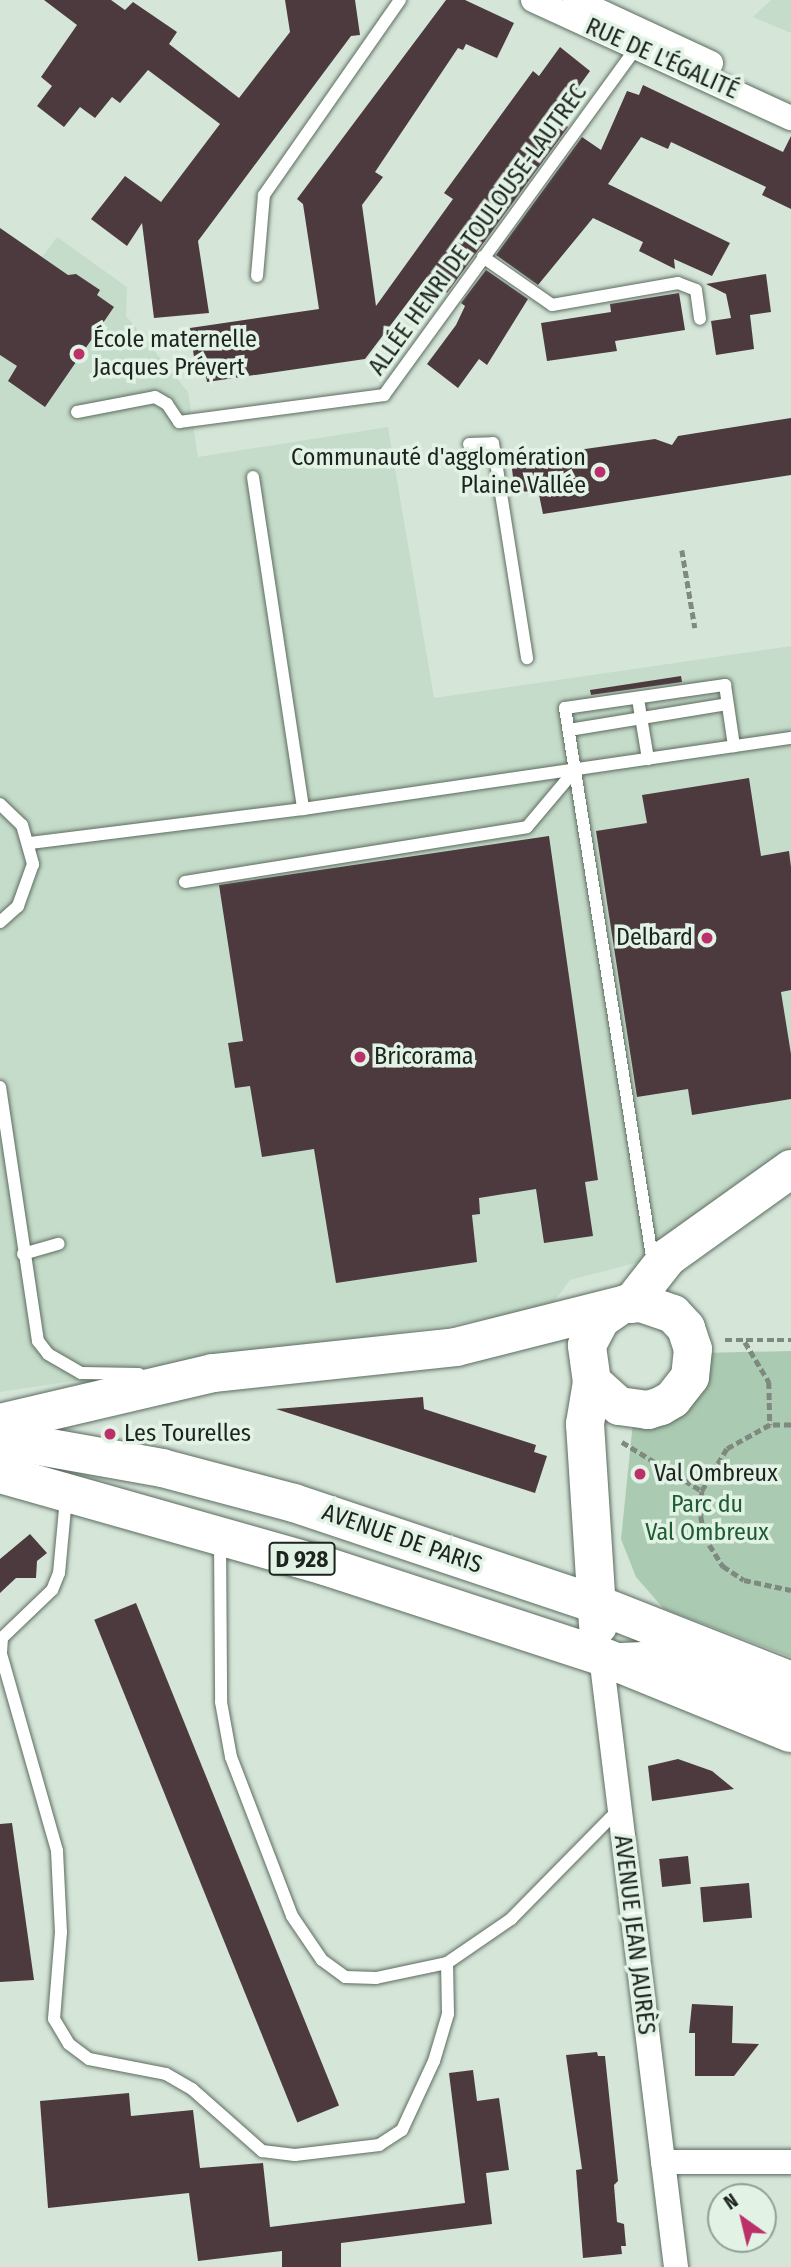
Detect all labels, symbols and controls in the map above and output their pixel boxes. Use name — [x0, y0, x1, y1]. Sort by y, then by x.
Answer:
street label: RUE DE L'ÉGALITÉ — [581, 12, 743, 106]
street label: ALLÉE HENRI DE TOULOUSE-LAUTREC — [363, 79, 593, 381]
place label: École maternelle Jacques Prévert — [93, 326, 257, 382]
marker: École maternelle Jacques Prévert — [71, 346, 87, 362]
place label: Communauté d'agglomération Plaine Vallée — [291, 444, 586, 500]
marker: Communauté d'agglomération Plaine Vallée — [592, 464, 608, 480]
place label: Delbard — [616, 924, 693, 952]
marker: Delbard — [699, 930, 715, 946]
place label: Bricorama — [374, 1043, 474, 1071]
marker: Bricorama — [352, 1049, 368, 1065]
place label: Les Tourelles — [124, 1420, 251, 1448]
marker: Les Tourelles — [102, 1426, 118, 1442]
place label: Val Ombreux — [654, 1460, 778, 1488]
marker: Val Ombreux — [632, 1466, 648, 1482]
park label: Parc du Val Ombreux — [645, 1491, 769, 1547]
street label: AVENUE DE PARIS — [318, 1498, 486, 1580]
road number: D 928 — [267, 1540, 337, 1578]
street label: AVENUE JEAN JAURÈS — [607, 1833, 661, 2037]
north arrow — [707, 2183, 777, 2253]
text: N — [720, 2189, 742, 2215]

